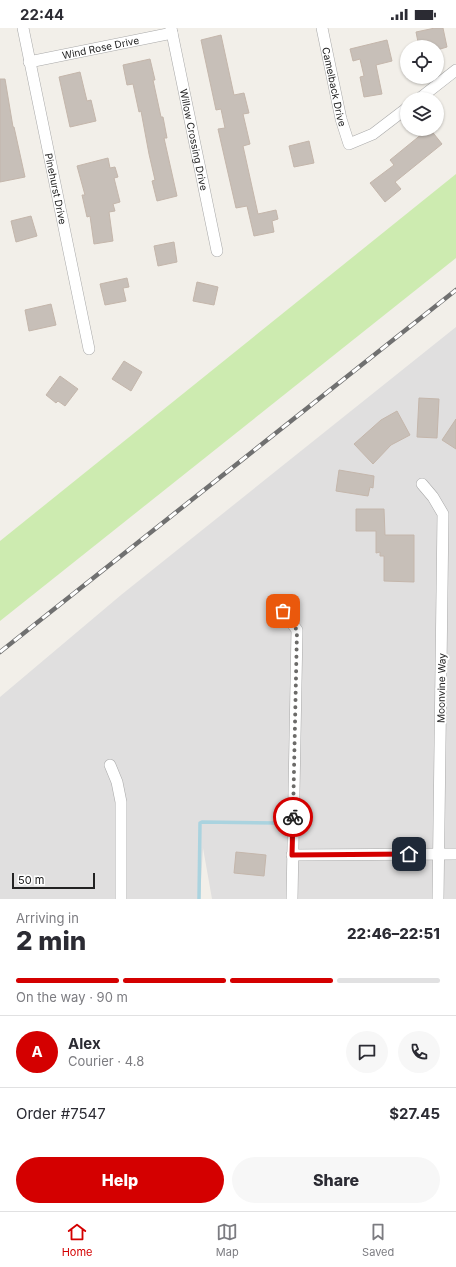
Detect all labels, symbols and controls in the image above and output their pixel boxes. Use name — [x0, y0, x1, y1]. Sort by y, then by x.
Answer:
text: 22:44 — [20, 5, 64, 24]
street label: Wind Rose Drive — [61, 34, 140, 61]
map controls — [400, 40, 444, 136]
button: locate — [400, 40, 444, 84]
street label: Camelback Drive — [320, 46, 349, 128]
street label: Willow Crossing Drive — [178, 88, 210, 192]
button: layers — [400, 92, 444, 136]
street label: Pinehurst Drive — [43, 152, 69, 225]
pin — [266, 594, 300, 628]
icon: bag — [272, 600, 294, 622]
street label: Moonvine Way — [434, 653, 448, 723]
courier — [273, 797, 313, 837]
icon: bike — [282, 806, 304, 828]
pin — [392, 837, 426, 871]
icon: home — [398, 843, 420, 865]
scale bar — [12, 871, 95, 890]
text: 50 m — [18, 873, 44, 887]
text: Arriving in — [16, 910, 79, 926]
text: 22:46–22:51 — [347, 924, 440, 943]
text: 2 min — [16, 925, 86, 956]
text: On the way · 90 m — [16, 989, 128, 1005]
button: chat — [346, 1031, 388, 1073]
button: phone — [398, 1031, 440, 1073]
text: Alex — [68, 1034, 101, 1053]
text: A — [31, 1042, 43, 1061]
text: Courier · 4.8 — [68, 1053, 144, 1069]
text: Order #7547 — [16, 1104, 106, 1123]
text: $27.45 — [389, 1104, 440, 1123]
button: Help — [16, 1157, 224, 1203]
button: Share — [232, 1157, 440, 1203]
tab: Home — [62, 1221, 93, 1259]
tab: Map — [216, 1221, 239, 1259]
tab: Saved — [362, 1221, 394, 1259]

